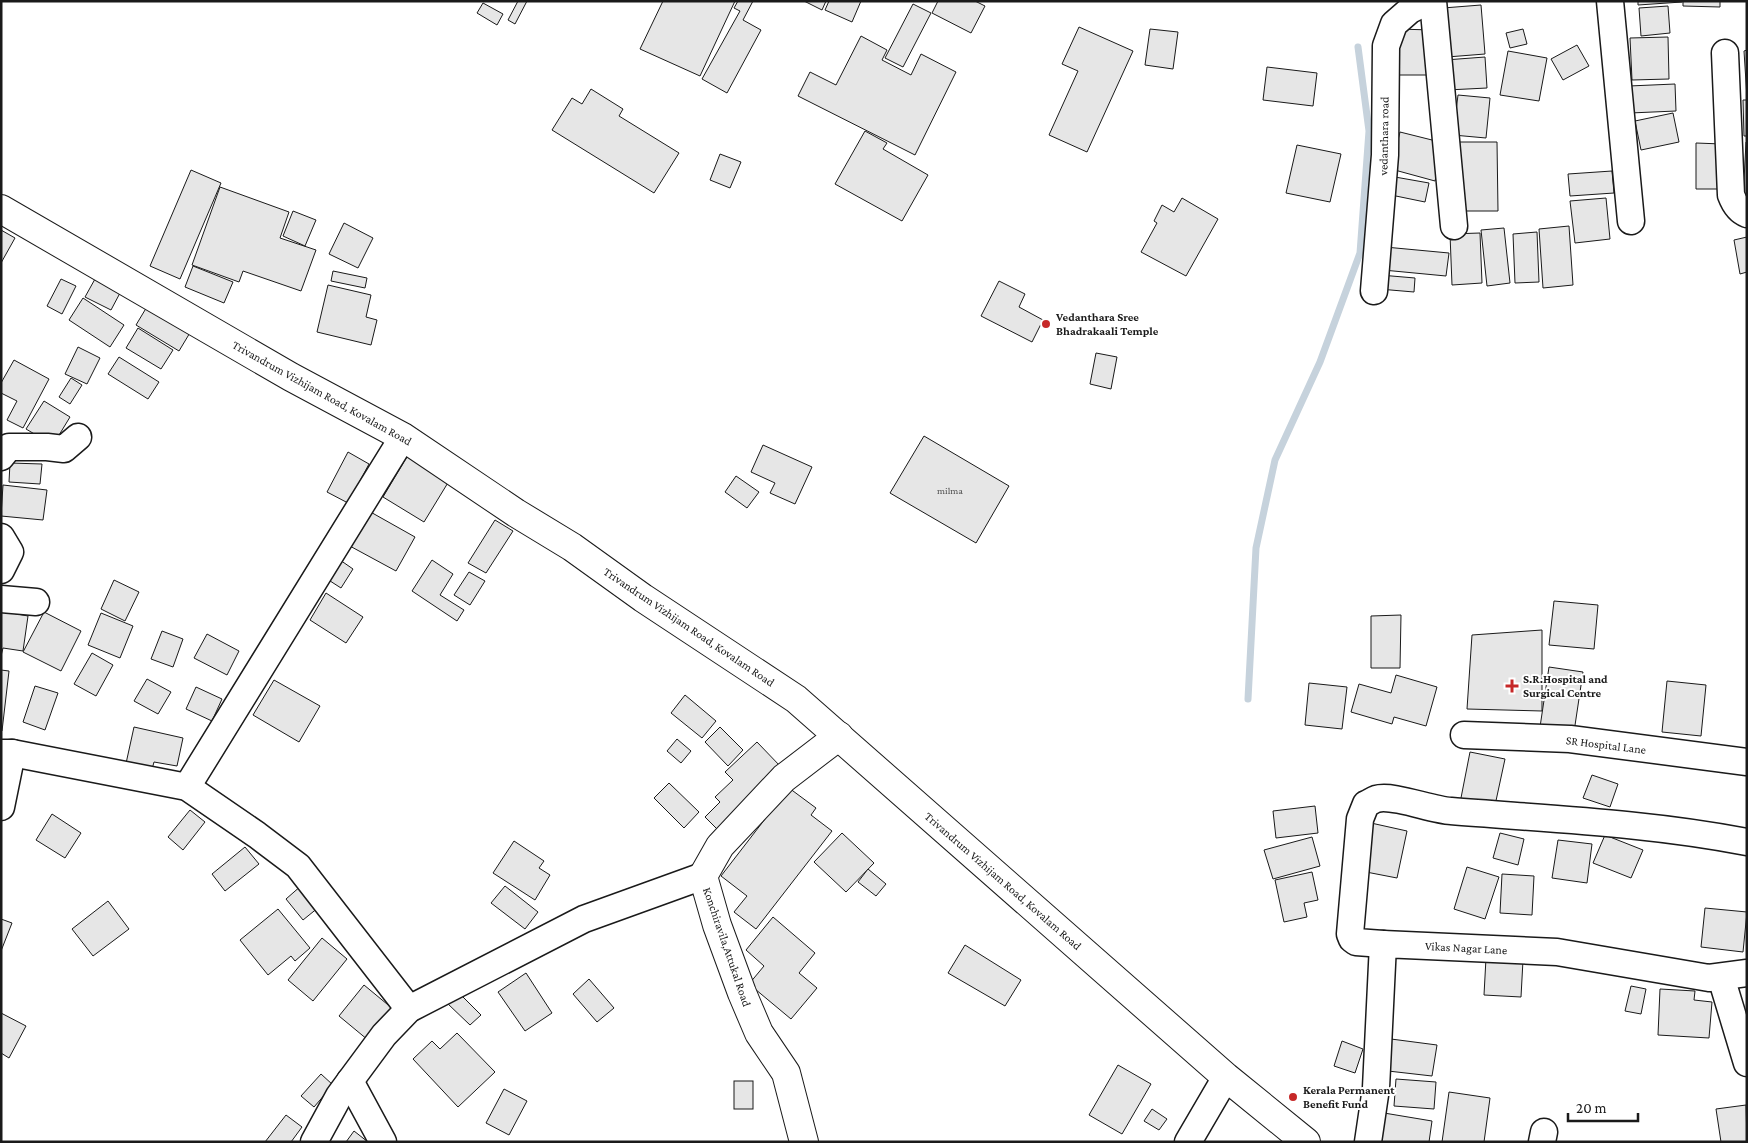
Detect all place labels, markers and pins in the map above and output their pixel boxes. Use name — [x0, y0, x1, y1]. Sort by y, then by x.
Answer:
place label: Vedanthara Sree Bhadrakaali Temple — [1055, 310, 1159, 338]
marker: Vedanthara Sree Bhadrakaali Temple — [1040, 318, 1052, 330]
place label: S.R.Hospital and Surgical Centre — [1523, 672, 1608, 700]
marker: S.R.Hospital and Surgical Centre — [1505, 679, 1519, 693]
place label: Kerala Permanent Benefit Fund — [1303, 1083, 1395, 1111]
marker: Kerala Permanent Benefit Fund — [1287, 1091, 1299, 1103]

